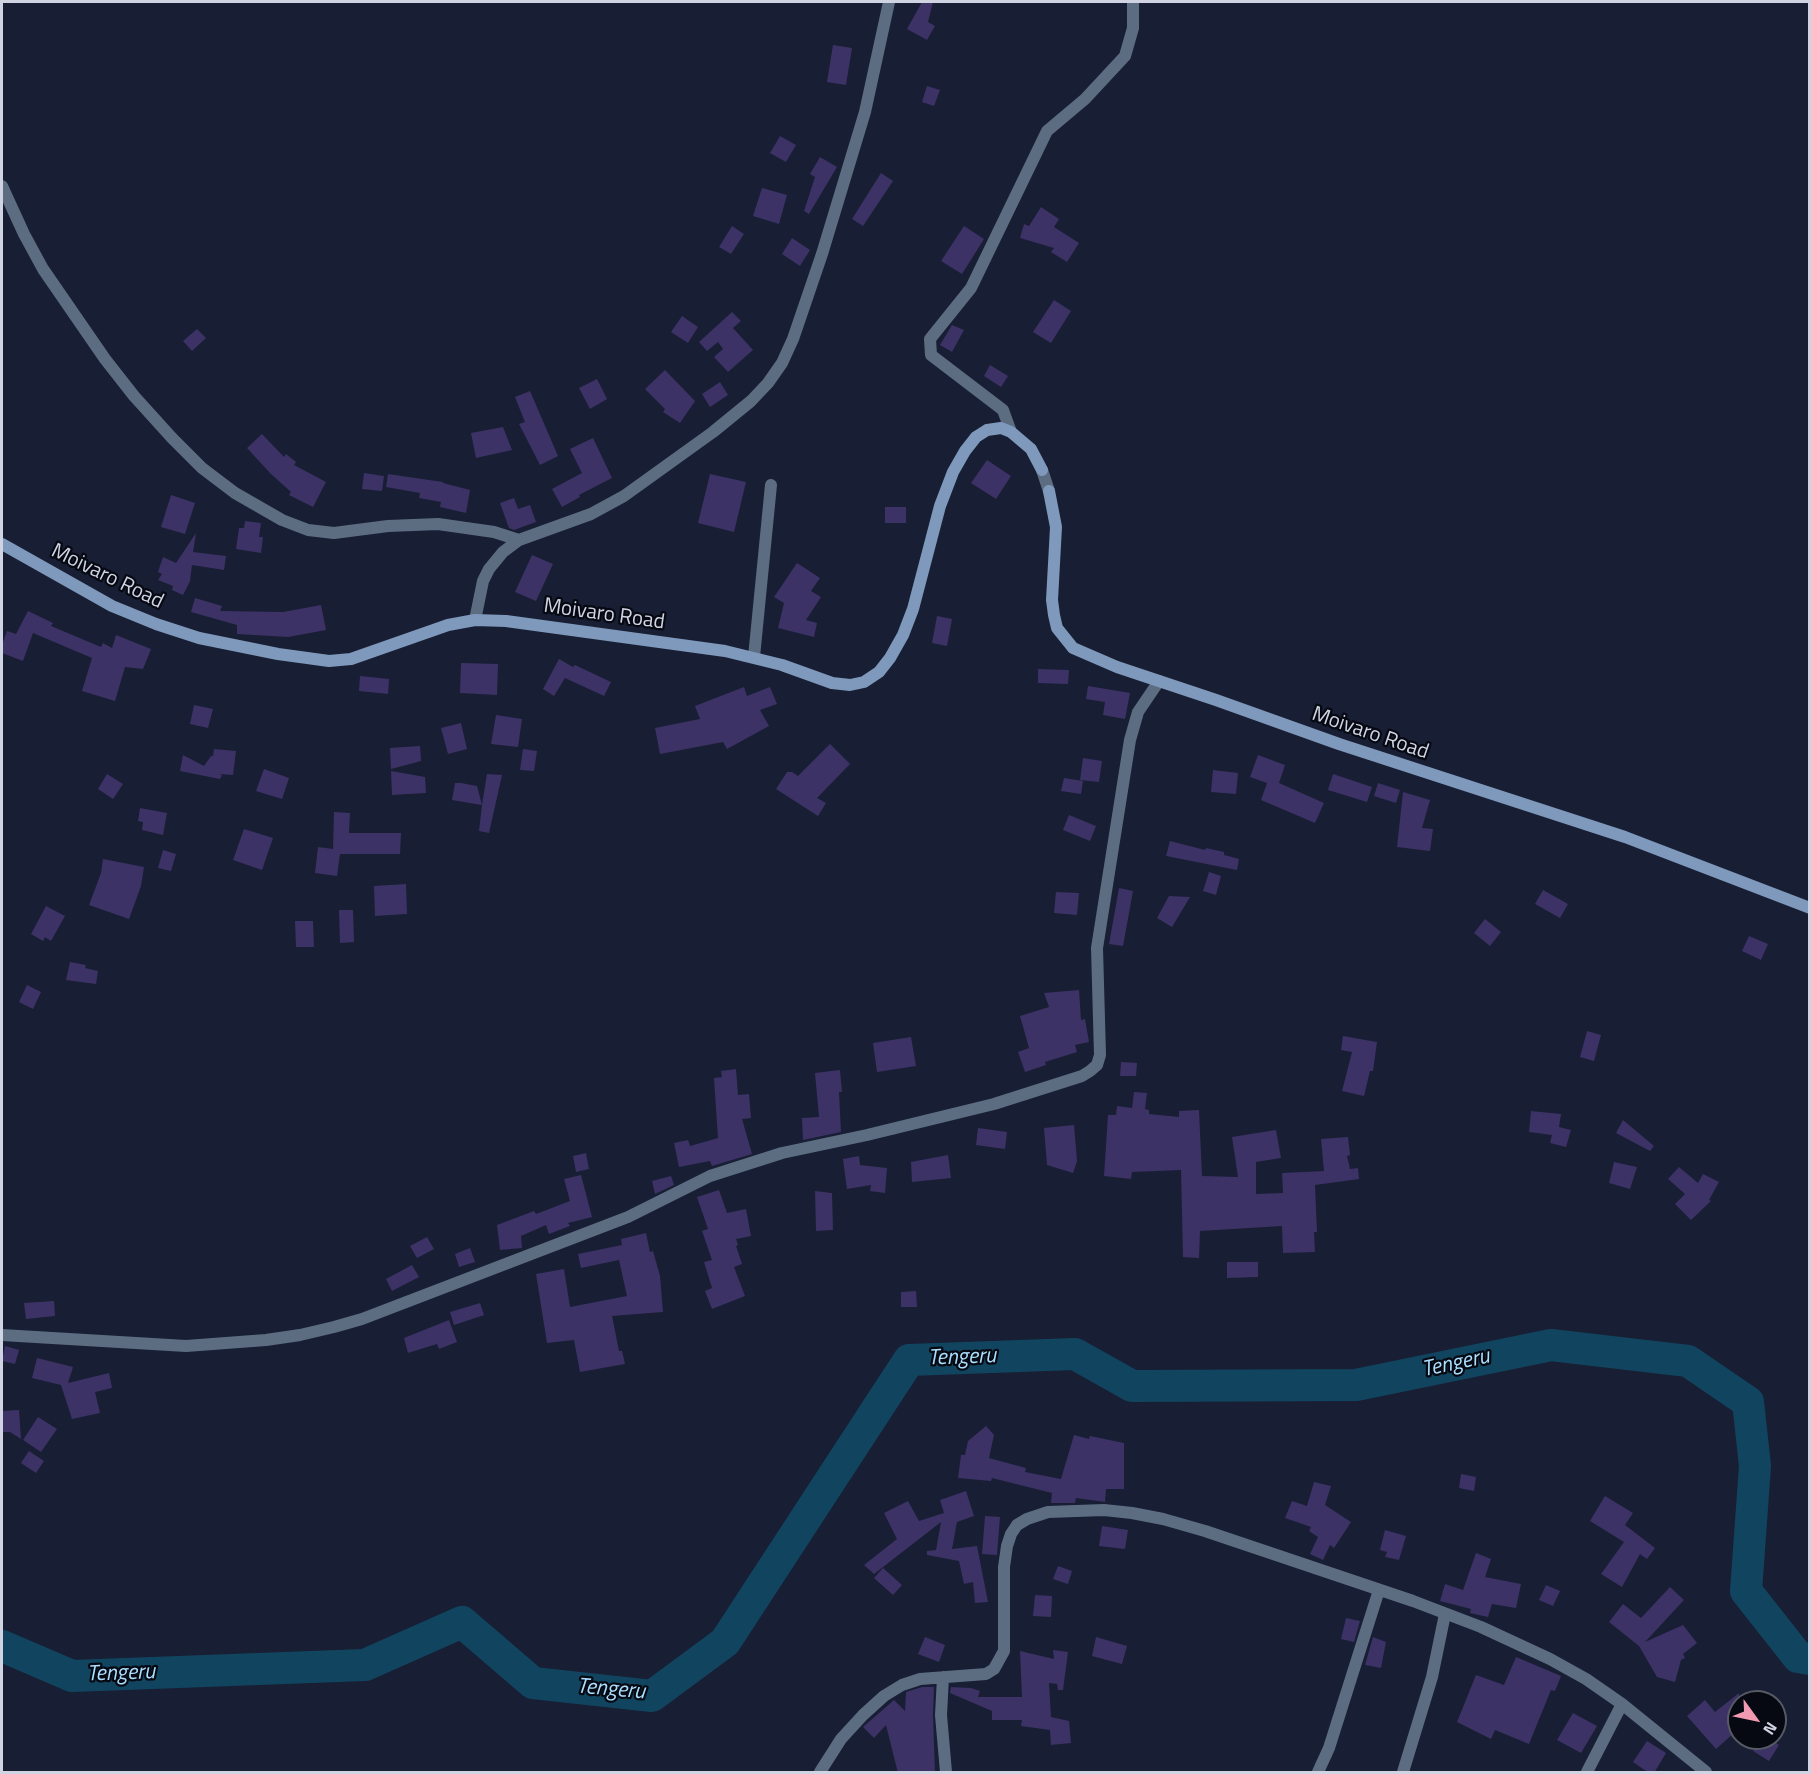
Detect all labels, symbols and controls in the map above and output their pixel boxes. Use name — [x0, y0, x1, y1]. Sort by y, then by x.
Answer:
street label: Moivaro Road — [47, 539, 167, 615]
street label: Moivaro Road — [542, 594, 666, 636]
street label: Moivaro Road — [1308, 702, 1432, 766]
water label: Tengeru — [928, 1344, 996, 1372]
water label: Tengeru — [1420, 1344, 1492, 1384]
water label: Tengeru — [87, 1660, 155, 1688]
water label: Tengeru — [576, 1674, 646, 1706]
north arrow — [1727, 1690, 1787, 1750]
text: N — [1757, 1718, 1784, 1740]

